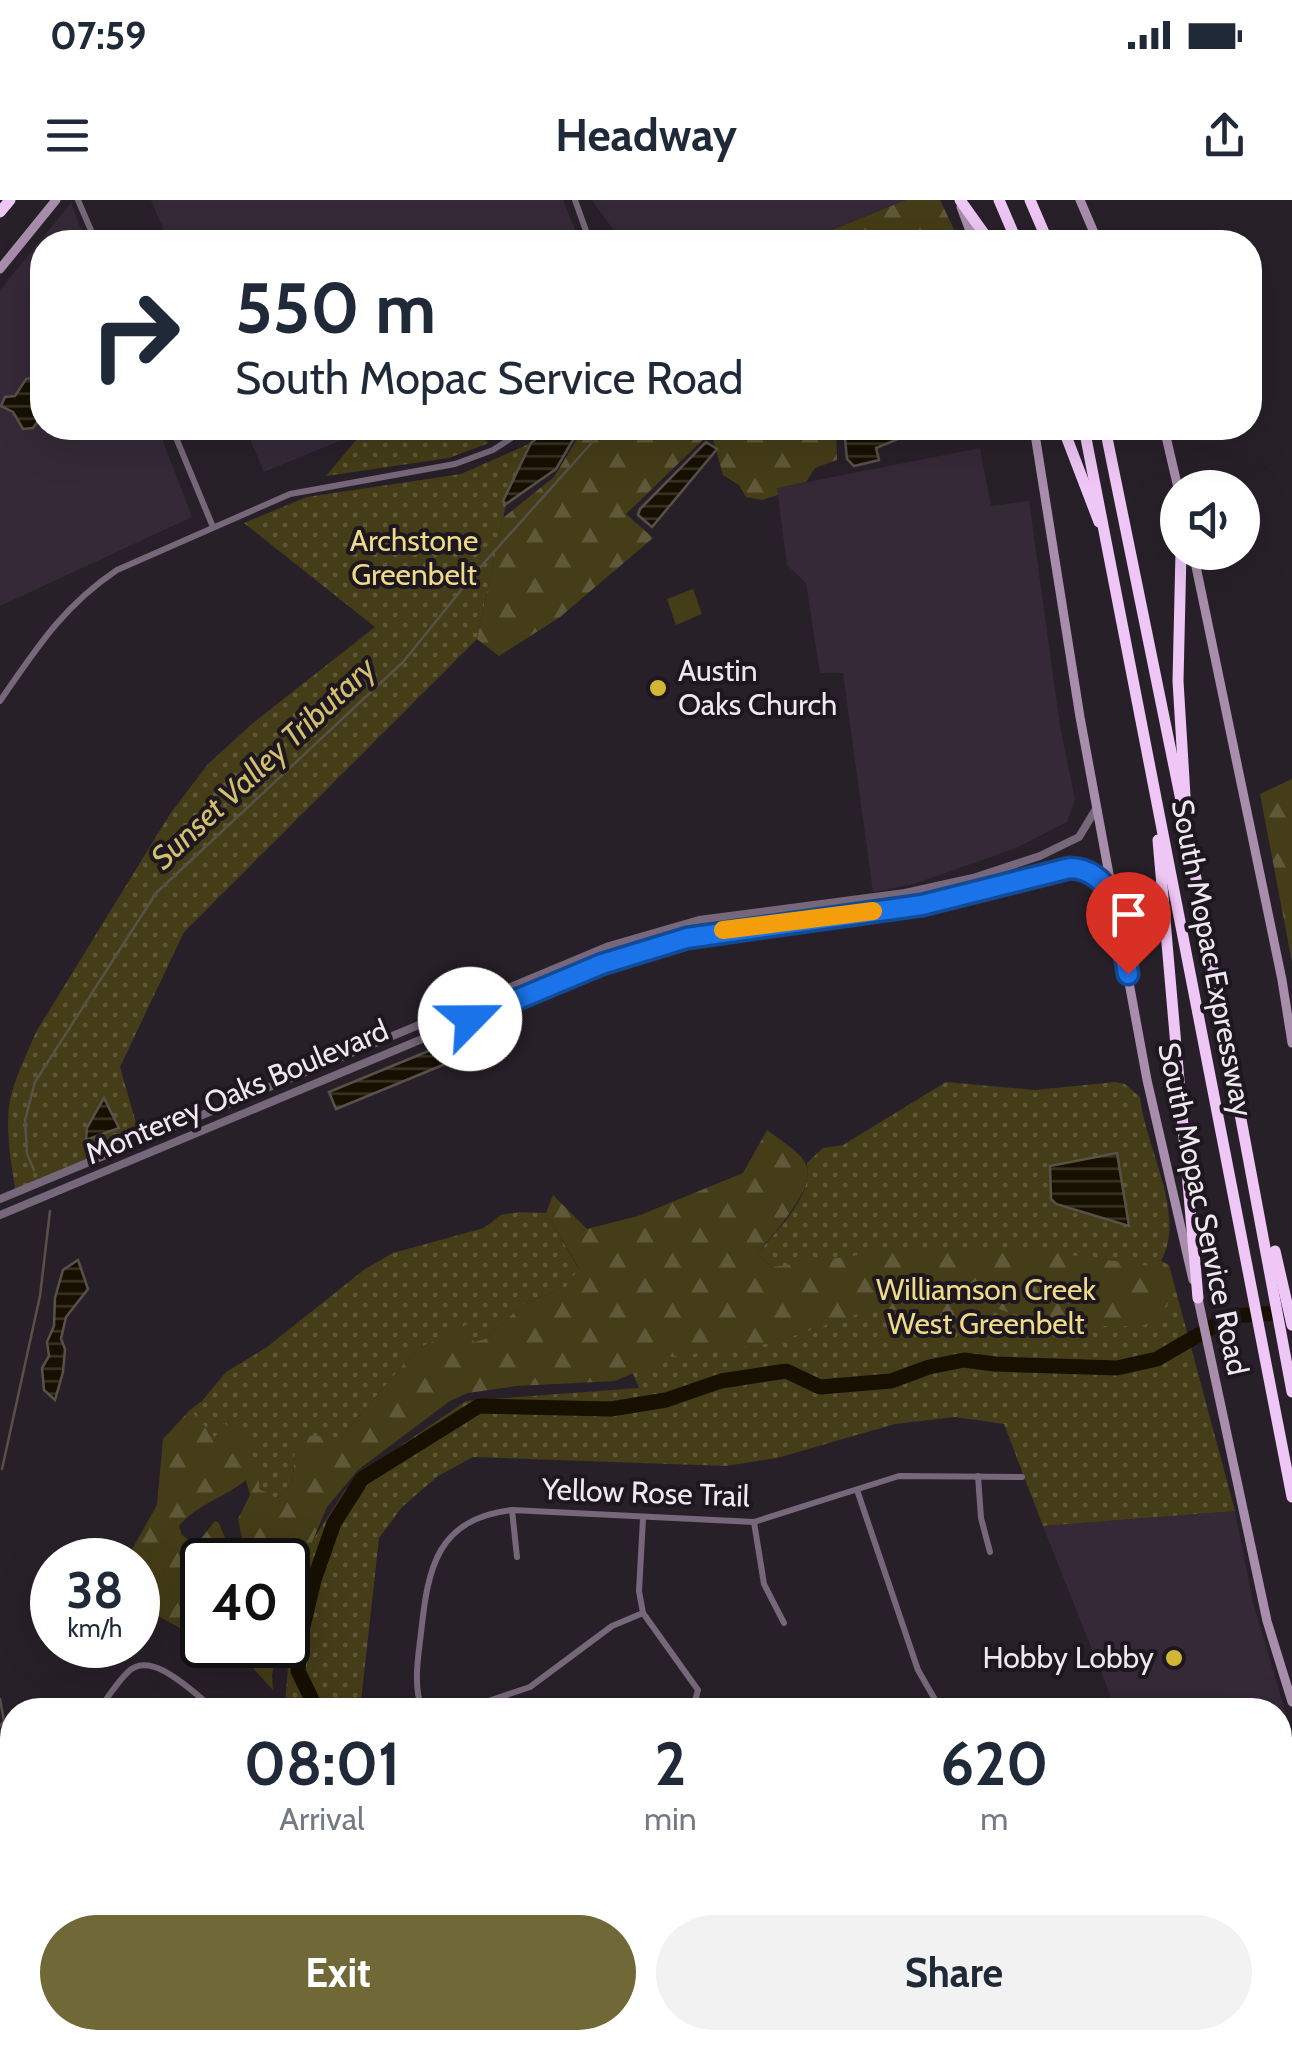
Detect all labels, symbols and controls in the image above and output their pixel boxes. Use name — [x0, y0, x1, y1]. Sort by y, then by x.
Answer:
text: 07:59 — [50, 12, 146, 59]
icon: menu — [40, 108, 95, 163]
text: Headway — [555, 108, 737, 162]
icon: share — [1197, 108, 1252, 163]
text: 550 m — [235, 265, 436, 351]
icon: right — [70, 270, 200, 400]
text: South Mopac Service Road — [235, 351, 743, 405]
map controls — [1160, 470, 1260, 570]
button: sound — [1160, 470, 1260, 570]
park label: Archstone Greenbelt — [350, 522, 478, 593]
water label: Sunset Valley Tributary — [142, 648, 384, 877]
place label: Austin Oaks Church — [678, 652, 837, 723]
marker: Austin Oaks Church — [647, 677, 669, 699]
street label: South Mopac Expressway — [1164, 796, 1261, 1120]
pin — [1086, 872, 1171, 975]
icon: arrive — [1101, 887, 1156, 942]
position arrow — [418, 967, 522, 1071]
street label: Monterey Oaks Boulevard — [80, 1011, 394, 1172]
street label: South Mopac Service Road — [1150, 1039, 1257, 1379]
park label: Williamson Creek West Greenbelt — [876, 1271, 1096, 1342]
street label: Yellow Rose Trail — [541, 1470, 750, 1515]
speed limit sign: 40 — [180, 1538, 310, 1668]
text: 38 — [66, 1560, 124, 1621]
text: km/h — [68, 1613, 122, 1643]
place label: Hobby Lobby — [983, 1639, 1154, 1676]
marker: Hobby Lobby — [1163, 1647, 1185, 1669]
text: 08:01 — [244, 1727, 400, 1800]
text: 2 — [654, 1727, 686, 1800]
text: 620 — [940, 1727, 1048, 1800]
text: Arrival — [279, 1799, 365, 1838]
text: min — [644, 1799, 697, 1838]
text: m — [980, 1799, 1008, 1838]
button: Exit — [40, 1915, 636, 2030]
button: Share — [656, 1915, 1252, 2030]

